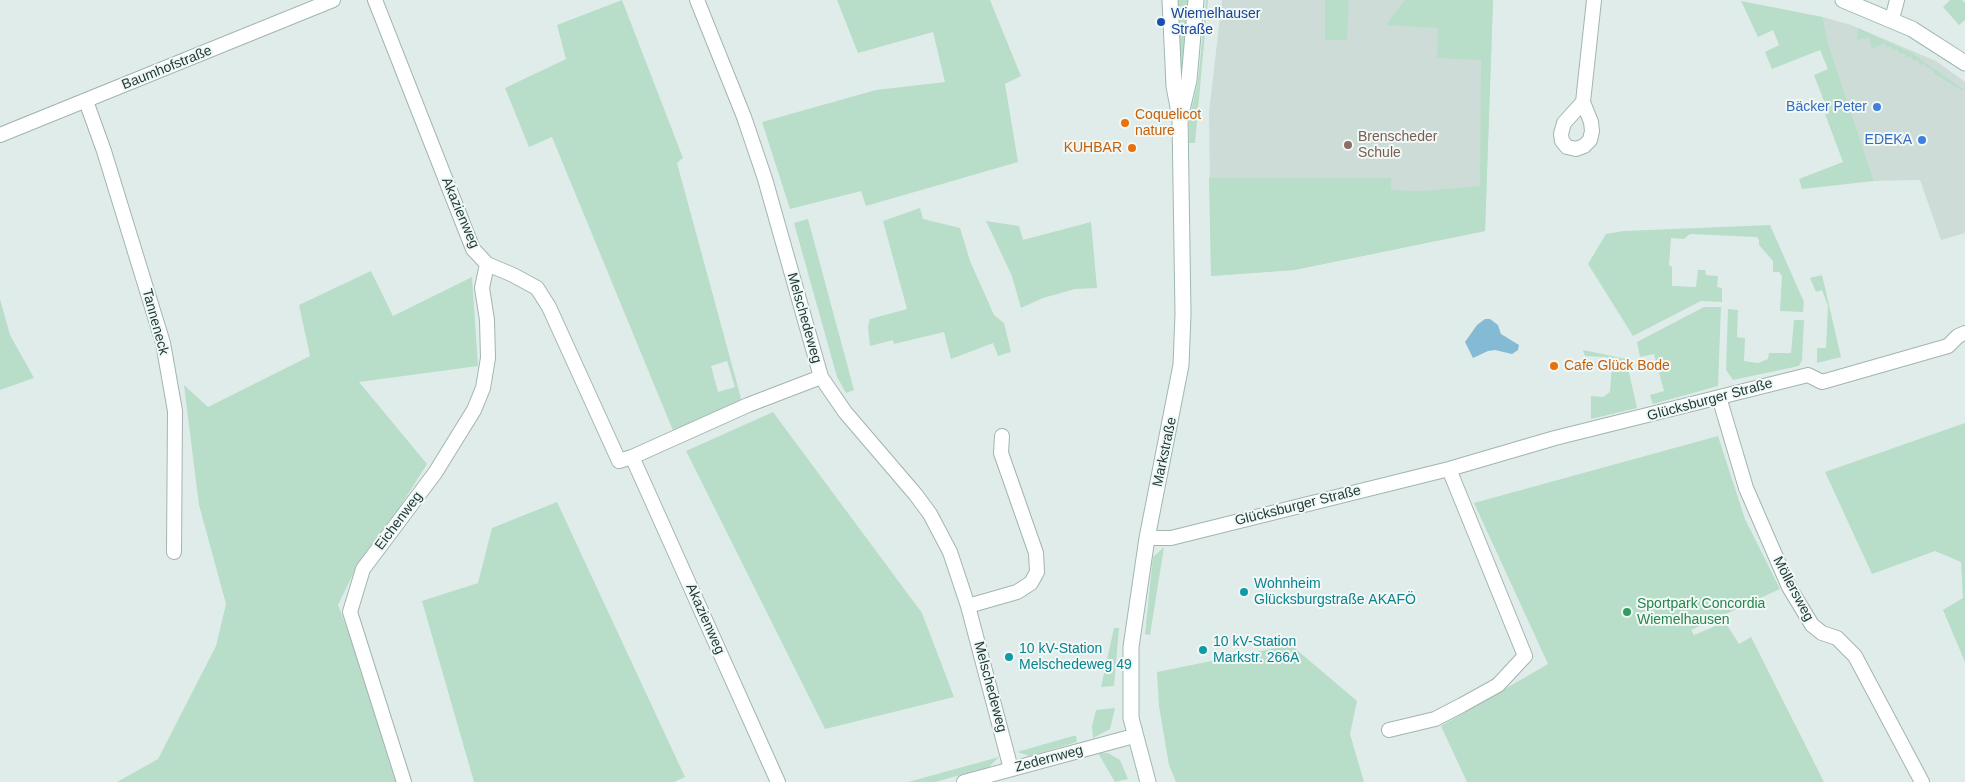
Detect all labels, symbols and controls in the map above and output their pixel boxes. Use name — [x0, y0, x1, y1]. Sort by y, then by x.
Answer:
place label: Wiemelhauser Straße — [1171, 6, 1260, 38]
marker: Wiemelhauser Straße — [1155, 16, 1167, 28]
street label: Baumhofstraße — [119, 42, 215, 94]
place label: Bäcker Peter — [1786, 99, 1867, 115]
marker: Bäcker Peter — [1871, 101, 1883, 113]
place label: Coquelicot nature — [1135, 107, 1201, 140]
marker: Coquelicot nature — [1119, 117, 1131, 129]
place label: Brenscheder Schule — [1358, 129, 1437, 162]
place label: EDEKA — [1865, 132, 1912, 148]
marker: EDEKA — [1916, 134, 1928, 146]
marker: Brenscheder Schule — [1342, 139, 1354, 151]
place label: KUHBAR — [1064, 140, 1122, 156]
marker: KUHBAR — [1126, 142, 1138, 154]
street label: Akazienweg — [438, 175, 482, 251]
street label: Melschedeweg — [783, 271, 825, 365]
street label: Tanneneck — [138, 287, 172, 357]
place label: Cafe Glück Bode — [1564, 358, 1670, 374]
marker: Cafe Glück Bode — [1548, 360, 1560, 372]
street label: Glücksburger Straße — [1645, 375, 1775, 425]
street label: Markstraße — [1149, 416, 1181, 488]
street label: Glücksburger Straße — [1233, 482, 1363, 530]
street label: Eichenweg — [372, 489, 426, 553]
street label: Möllersweg — [1769, 554, 1817, 624]
place label: Wohnheim Glücksburgstraße AKAFÖ — [1254, 576, 1416, 608]
street label: Akazienweg — [682, 581, 728, 657]
marker: Wohnheim Glücksburgstraße AKAFÖ — [1238, 586, 1250, 598]
place label: Sportpark Concordia Wiemelhausen — [1637, 596, 1765, 628]
marker: Sportpark Concordia Wiemelhausen — [1621, 606, 1633, 618]
place label: 10 kV-Station Markstr. 266A — [1213, 634, 1299, 666]
street label: Melschedeweg — [970, 640, 1010, 734]
place label: 10 kV-Station Melschedeweg 49 — [1019, 641, 1132, 674]
marker: 10 kV-Station Markstr. 266A — [1197, 644, 1209, 656]
marker: 10 kV-Station Melschedeweg 49 — [1003, 651, 1015, 663]
street label: Zedernweg — [1013, 742, 1085, 776]

